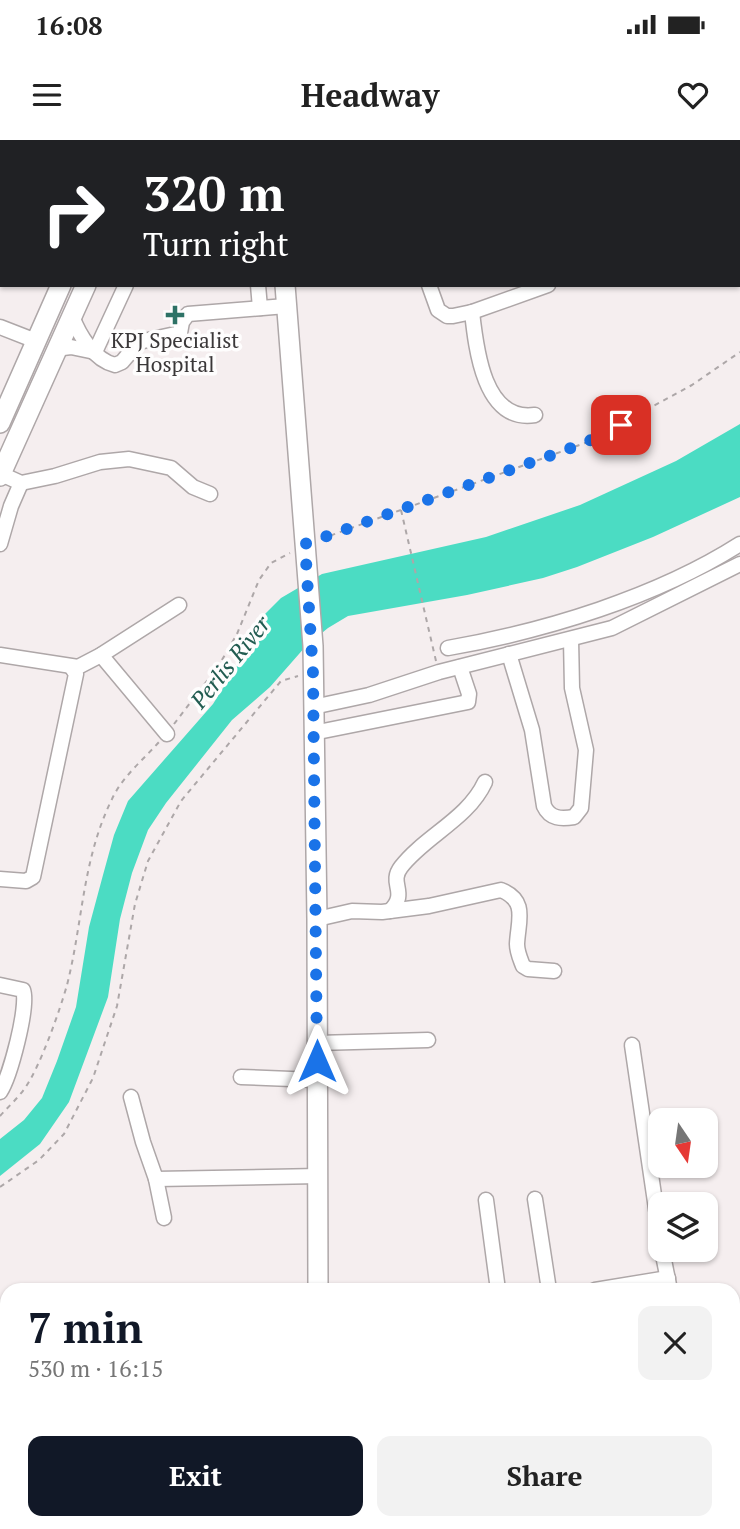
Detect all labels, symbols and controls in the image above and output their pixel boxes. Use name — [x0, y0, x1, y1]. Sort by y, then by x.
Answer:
text: 16:08 — [35, 8, 103, 42]
text: Headway — [301, 74, 439, 116]
icon: menu — [28, 76, 66, 114]
icon: heart — [674, 76, 712, 114]
text: 320 m — [143, 160, 285, 225]
icon: right — [28, 168, 119, 259]
text: Turn right — [143, 223, 289, 265]
marker: KPJ Specialist Hospital — [165, 305, 185, 325]
place label: KPJ Specialist Hospital — [111, 326, 239, 378]
pin — [591, 395, 651, 455]
icon: arrive — [602, 406, 640, 444]
water label: Perlis River — [183, 608, 278, 715]
position arrow — [280, 1024, 354, 1098]
north arrow — [648, 1108, 718, 1178]
map controls — [648, 1108, 718, 1262]
button: layers — [648, 1192, 718, 1262]
text: 7 min — [28, 1299, 143, 1355]
button: close — [638, 1306, 712, 1380]
text: 530 m · 16:15 — [28, 1353, 163, 1384]
button: Exit — [28, 1436, 363, 1516]
button: Share — [377, 1436, 712, 1516]

